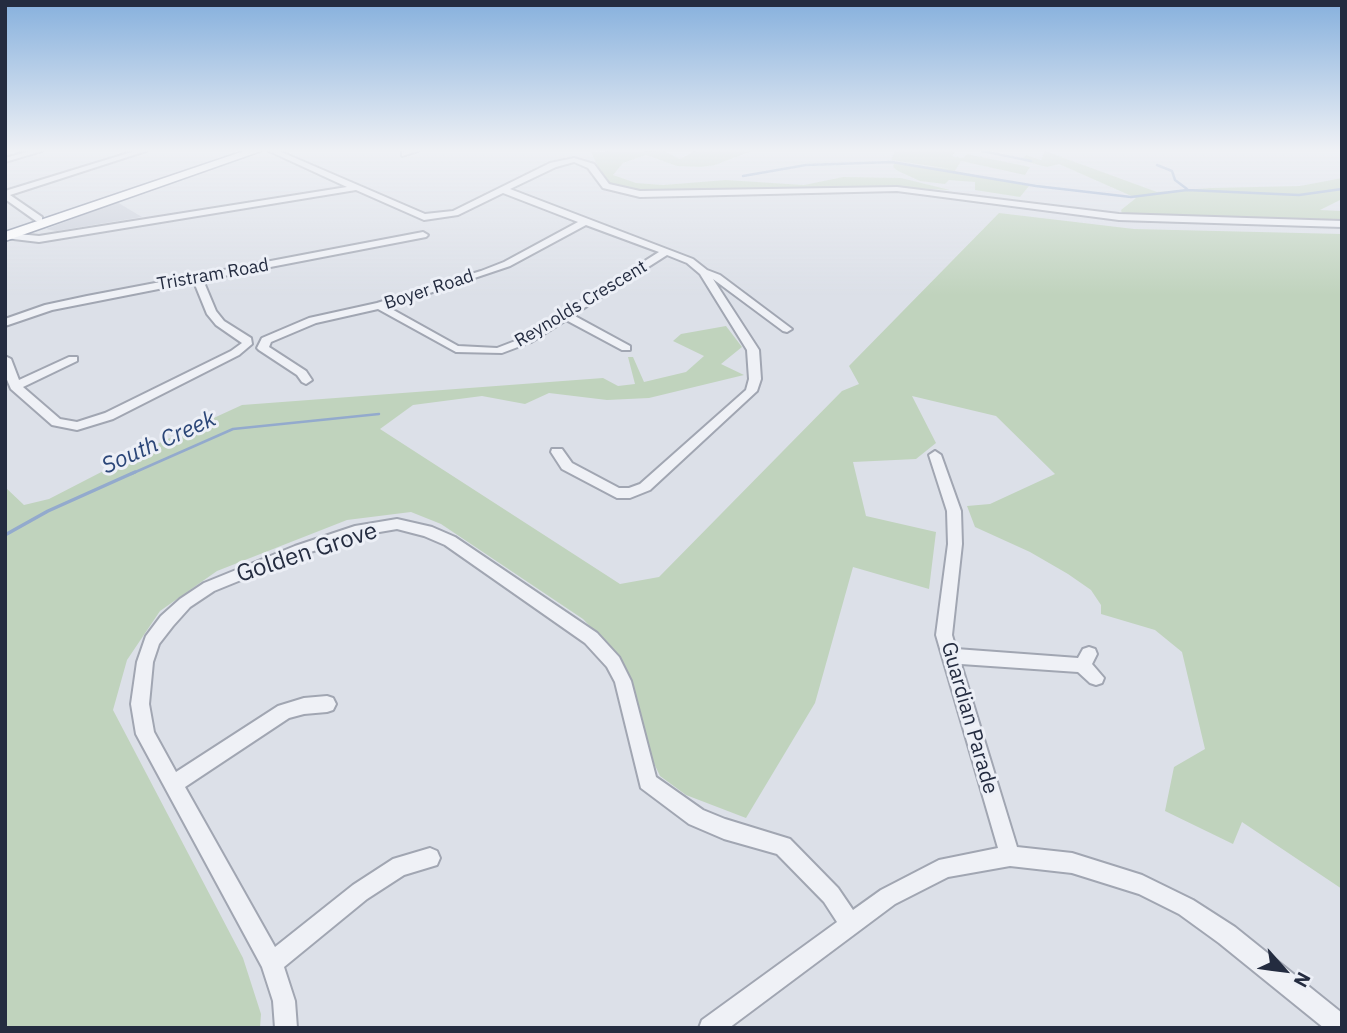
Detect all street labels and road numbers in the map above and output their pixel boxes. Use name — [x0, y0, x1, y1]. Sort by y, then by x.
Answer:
street label: Tristram Road — [155, 255, 271, 295]
street label: Reynolds Crescent — [511, 256, 651, 352]
street label: Boyer Road — [382, 265, 476, 315]
street label: Golden Grove — [233, 517, 381, 589]
street label: Guardian Parade — [935, 639, 1003, 797]

